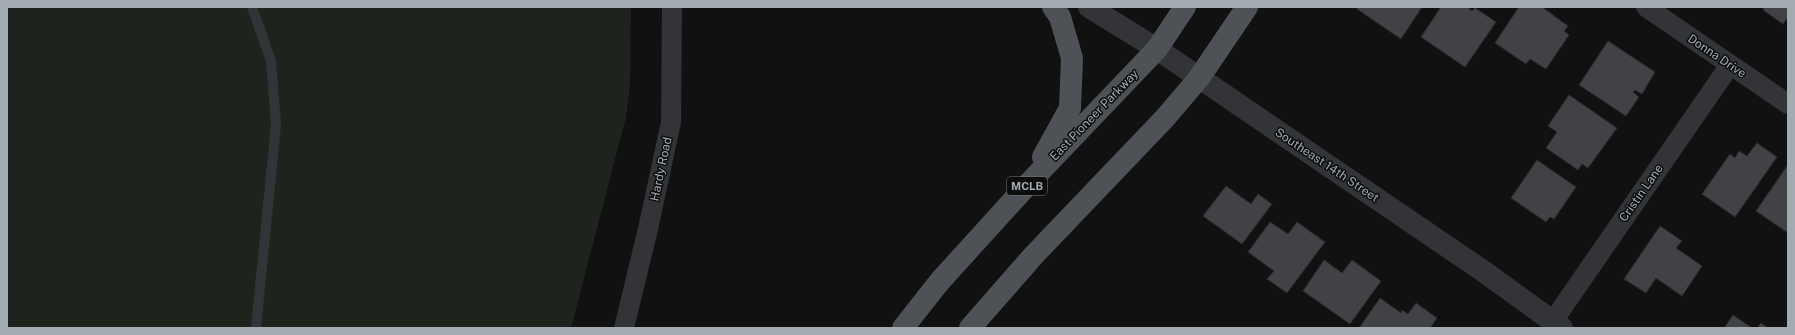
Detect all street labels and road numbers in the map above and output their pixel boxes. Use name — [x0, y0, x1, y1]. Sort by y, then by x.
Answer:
street label: Donna Drive — [1685, 31, 1749, 81]
street label: East Pioneer Parkway — [1047, 66, 1141, 163]
street label: Southeast 14th Street — [1272, 125, 1382, 205]
street label: Hardy Road — [647, 136, 675, 202]
street label: Cristin Lane — [1616, 162, 1666, 224]
road number: MCLB — [1007, 177, 1047, 195]

